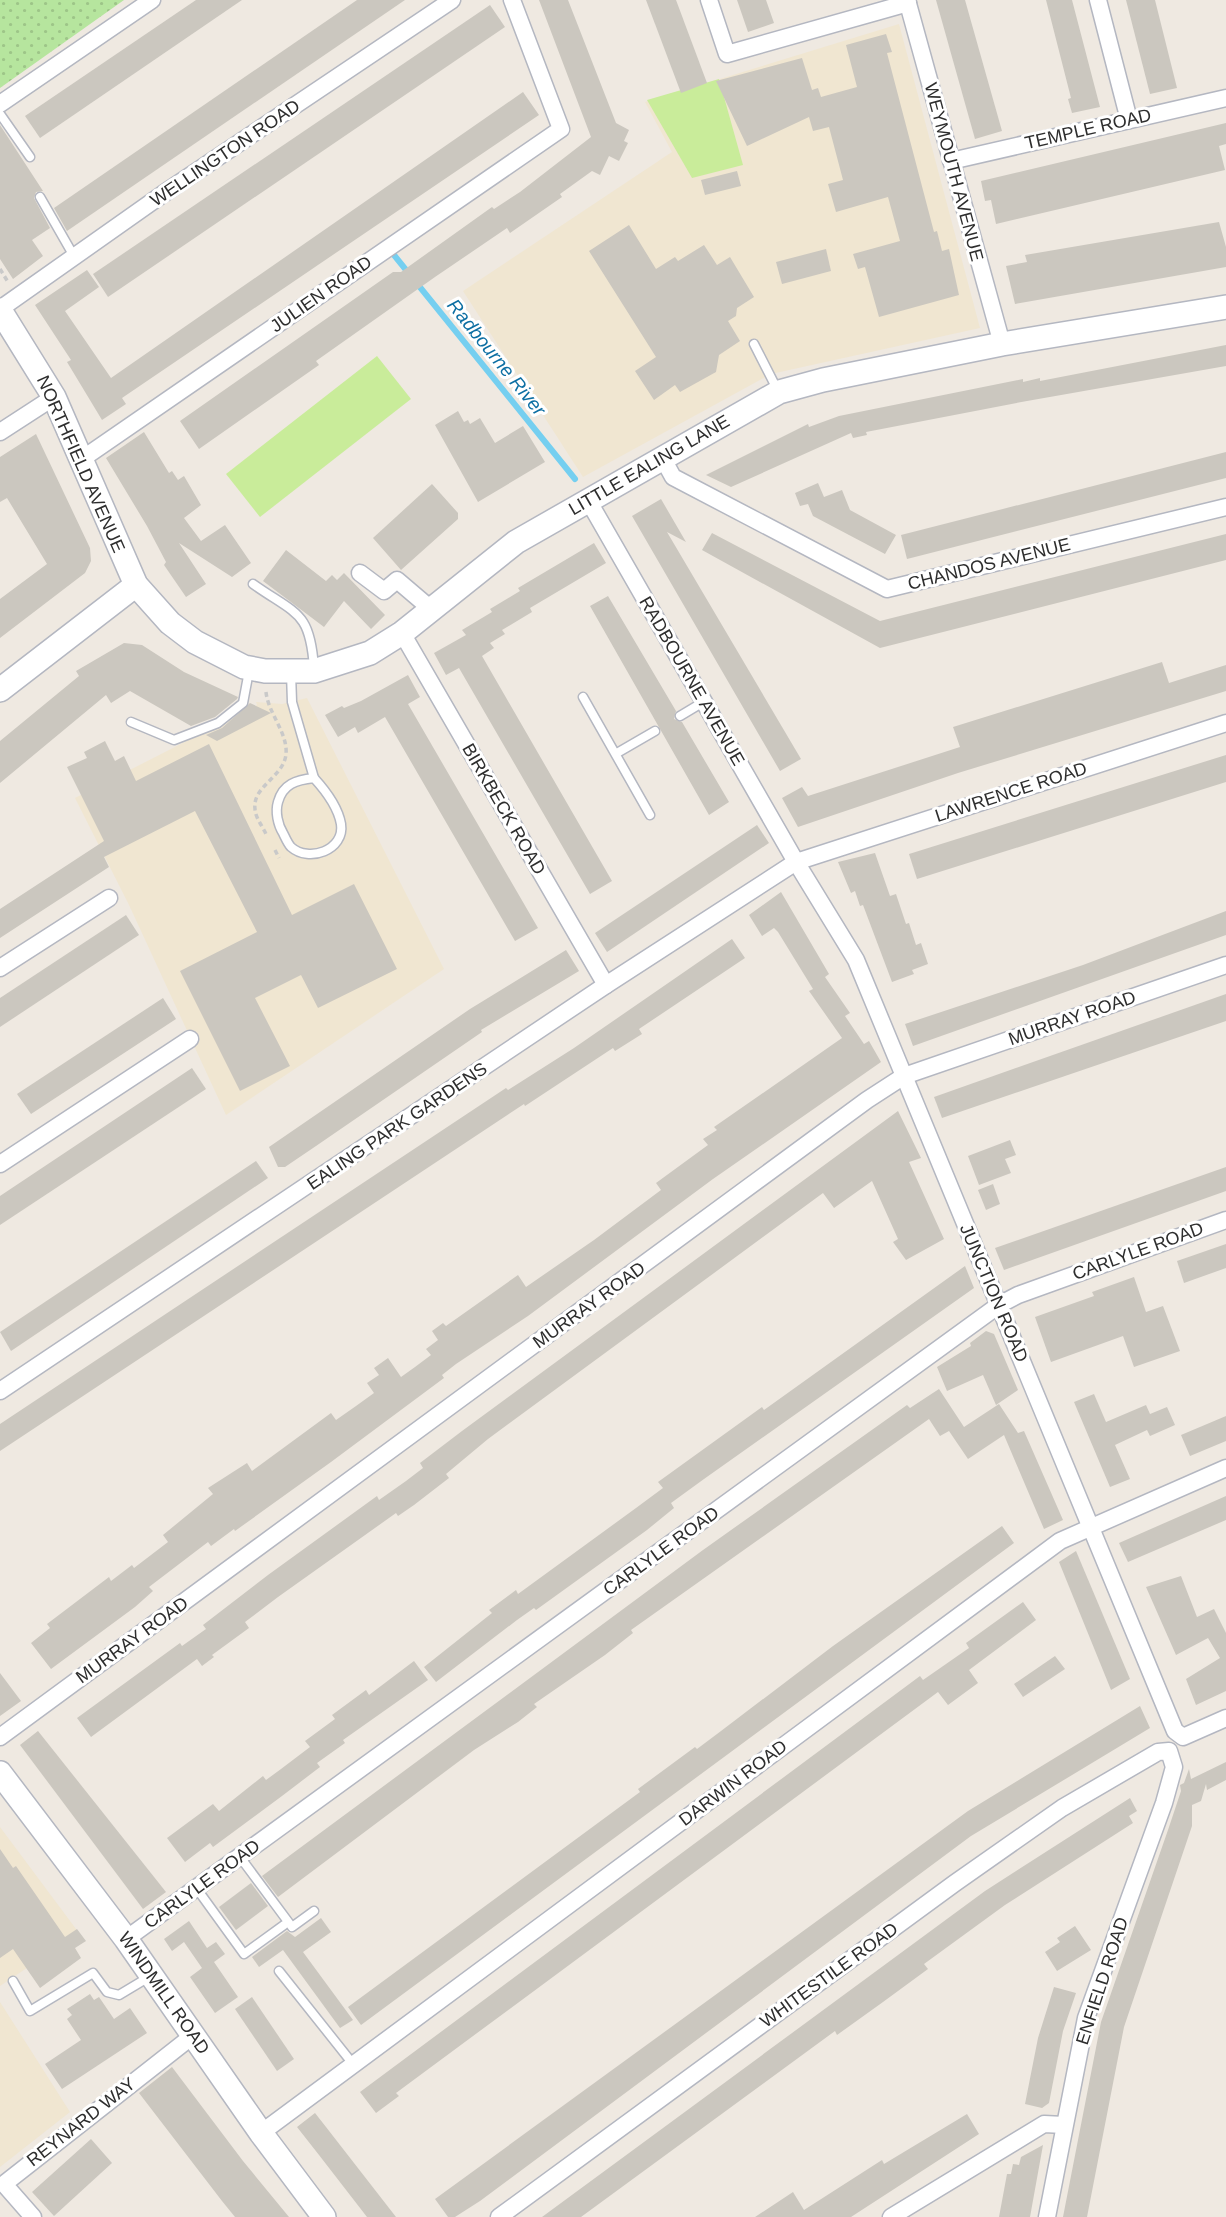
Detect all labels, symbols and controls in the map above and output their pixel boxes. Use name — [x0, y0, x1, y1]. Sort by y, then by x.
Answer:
street label: WEYMOUTH AVENUE — [921, 81, 987, 263]
street label: WELLINGTON ROAD — [147, 96, 303, 210]
street label: TEMPLE ROAD — [1023, 105, 1153, 153]
street label: JULIEN ROAD — [267, 252, 375, 336]
water label: Radbourne River — [443, 295, 550, 420]
street label: NORTHFIELD AVENUE — [33, 373, 129, 555]
street label: LITTLE EALING LANE — [565, 411, 733, 519]
street label: CHANDOS AVENUE — [906, 534, 1072, 594]
street label: RADBOURNE AVENUE — [635, 593, 749, 769]
street label: BIRKBECK ROAD — [458, 740, 550, 878]
street label: LAWRENCE ROAD — [933, 758, 1089, 826]
street label: MURRAY ROAD — [1006, 987, 1138, 1049]
street label: EALING PARK GARDENS — [303, 1058, 491, 1194]
street label: CARLYLE ROAD — [1070, 1218, 1206, 1284]
street label: JUNCTION ROAD — [956, 1221, 1032, 1365]
street label: MURRAY ROAD — [529, 1258, 649, 1352]
street label: CARLYLE ROAD — [599, 1502, 723, 1600]
street label: MURRAY ROAD — [72, 1593, 192, 1687]
street label: DARWIN ROAD — [675, 1736, 791, 1830]
street label: CARLYLE ROAD — [140, 1835, 264, 1933]
street label: ENFIELD ROAD — [1072, 1915, 1132, 2047]
street label: WHITESTILE ROAD — [756, 1918, 902, 2032]
street label: WINDMILL ROAD — [114, 1928, 214, 2058]
street label: REYNARD WAY — [23, 2073, 139, 2171]

